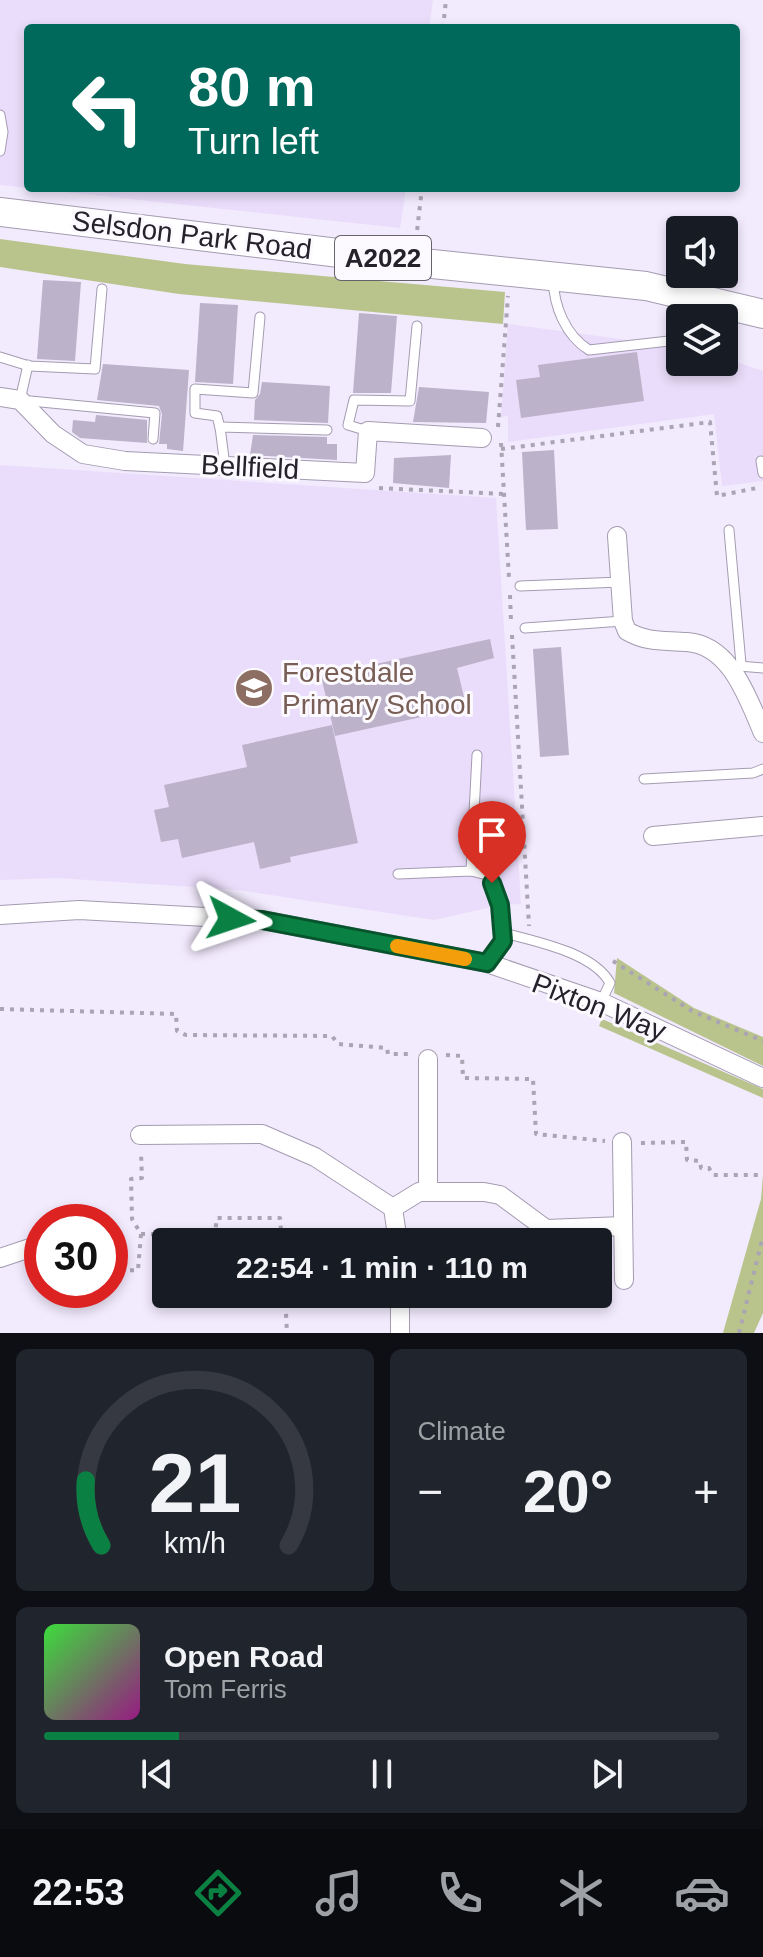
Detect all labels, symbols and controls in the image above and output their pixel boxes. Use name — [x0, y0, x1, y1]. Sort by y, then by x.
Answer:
text: 80 m — [188, 55, 316, 118]
icon: left — [56, 56, 160, 160]
text: Turn left — [188, 121, 319, 162]
street label: Selsdon Park Road — [70, 205, 314, 265]
map controls — [666, 216, 738, 376]
button: sound — [666, 216, 738, 288]
road number: A2022 — [335, 236, 431, 280]
button: layers — [666, 304, 738, 376]
street label: Bellfield — [200, 449, 300, 485]
place label: Forestdale Primary School — [282, 657, 472, 720]
school or university icon: Forestdale Primary School — [233, 667, 275, 709]
pin — [458, 801, 526, 883]
icon: arrive — [470, 813, 514, 857]
position arrow — [189, 877, 273, 961]
street label: Pixton Way — [528, 967, 670, 1047]
speed limit sign: 30 — [24, 1204, 128, 1308]
text: 22:54 · 1 min · 110 m — [236, 1251, 528, 1284]
text: Climate — [418, 1416, 506, 1446]
text: 21 — [148, 1437, 241, 1530]
text: 20° — [523, 1458, 614, 1525]
text: − — [418, 1467, 443, 1516]
text: + — [693, 1467, 719, 1516]
text: km/h — [164, 1527, 226, 1559]
text: Open Road — [164, 1640, 324, 1673]
text: Tom Ferris — [164, 1674, 287, 1704]
icon: previous — [135, 1752, 179, 1796]
icon: pause — [360, 1752, 404, 1796]
icon: next — [585, 1752, 629, 1796]
icon: directions — [190, 1865, 246, 1921]
icon: music — [311, 1865, 367, 1921]
icon: phone — [432, 1865, 488, 1921]
icon: climate — [553, 1865, 609, 1921]
icon: car — [674, 1865, 730, 1921]
text: 22:53 — [33, 1872, 125, 1913]

